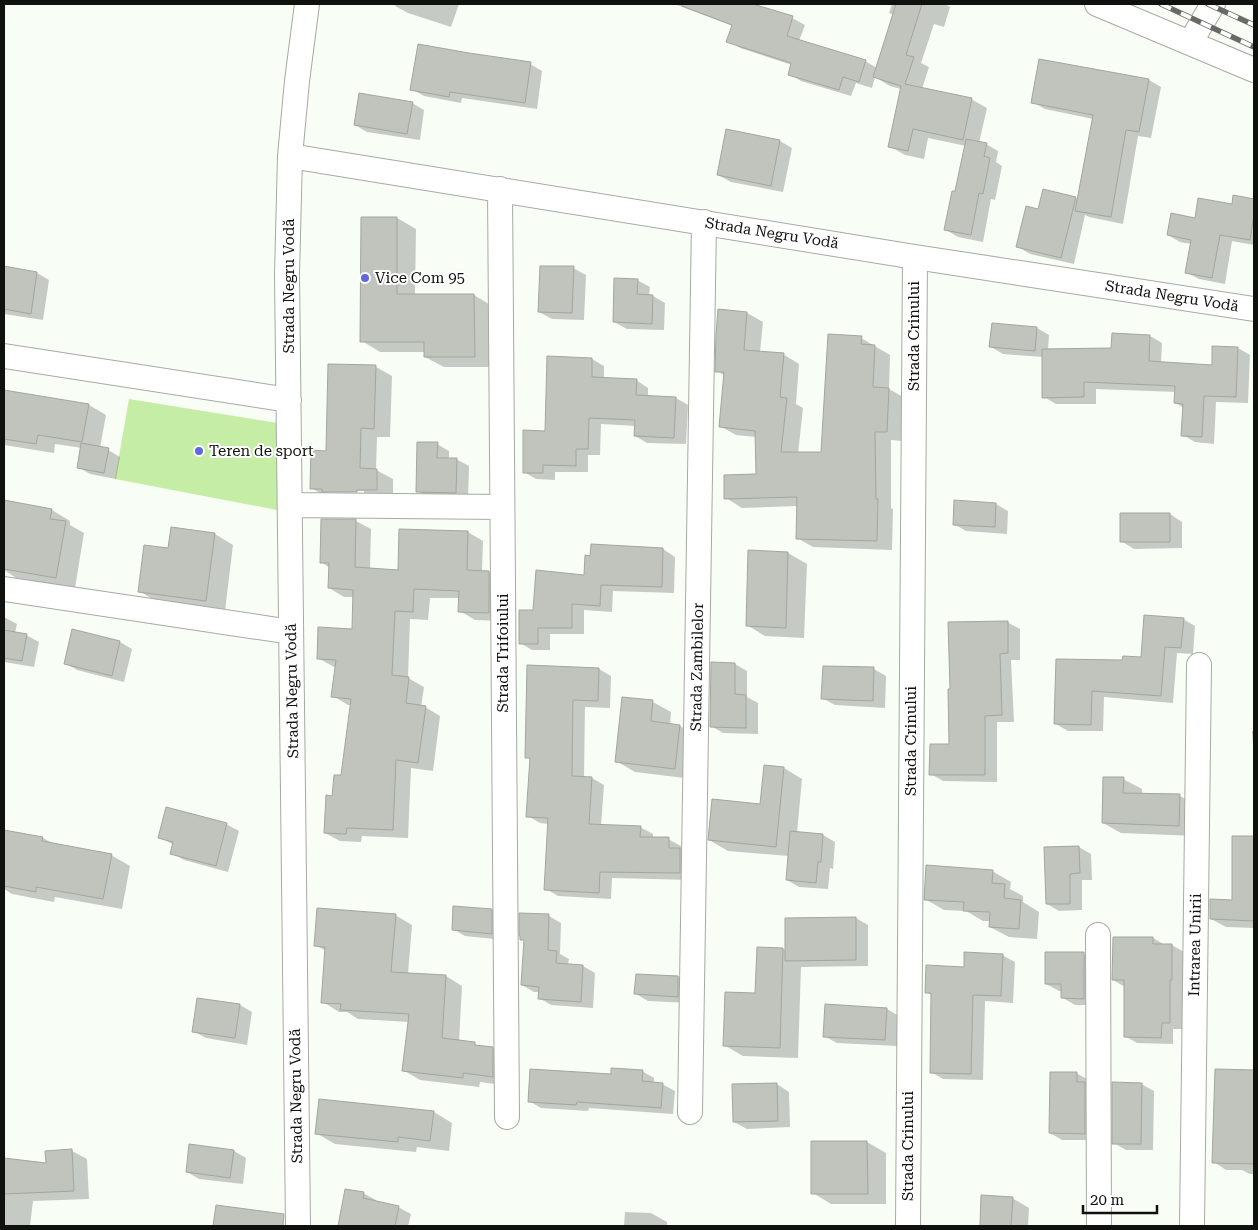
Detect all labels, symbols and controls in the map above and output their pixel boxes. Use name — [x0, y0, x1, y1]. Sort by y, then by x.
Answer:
street label: Strada Negru Vodă — [704, 214, 840, 252]
street label: Strada Negru Vodă — [280, 219, 298, 353]
place label: Vice Com 95 — [375, 269, 465, 287]
marker: Vice Com 95 — [359, 272, 371, 284]
street label: Strada Negru Vodă — [1104, 277, 1240, 315]
street label: Strada Crinului — [905, 281, 923, 391]
place label: Teren de sport — [209, 442, 314, 460]
marker: Teren de sport — [193, 445, 205, 457]
street label: Strada Trifoiului — [494, 593, 512, 713]
street label: Strada Zambilelor — [687, 603, 707, 731]
street label: Strada Negru Vodă — [282, 623, 302, 759]
street label: Strada Crinului — [902, 686, 920, 796]
street label: Intrarea Unirii — [1185, 893, 1205, 997]
street label: Strada Negru Vodă — [286, 1028, 306, 1164]
street label: Strada Crinului — [899, 1091, 917, 1201]
scale bar — [1083, 1182, 1157, 1214]
text: 20 m — [1090, 1191, 1125, 1209]

